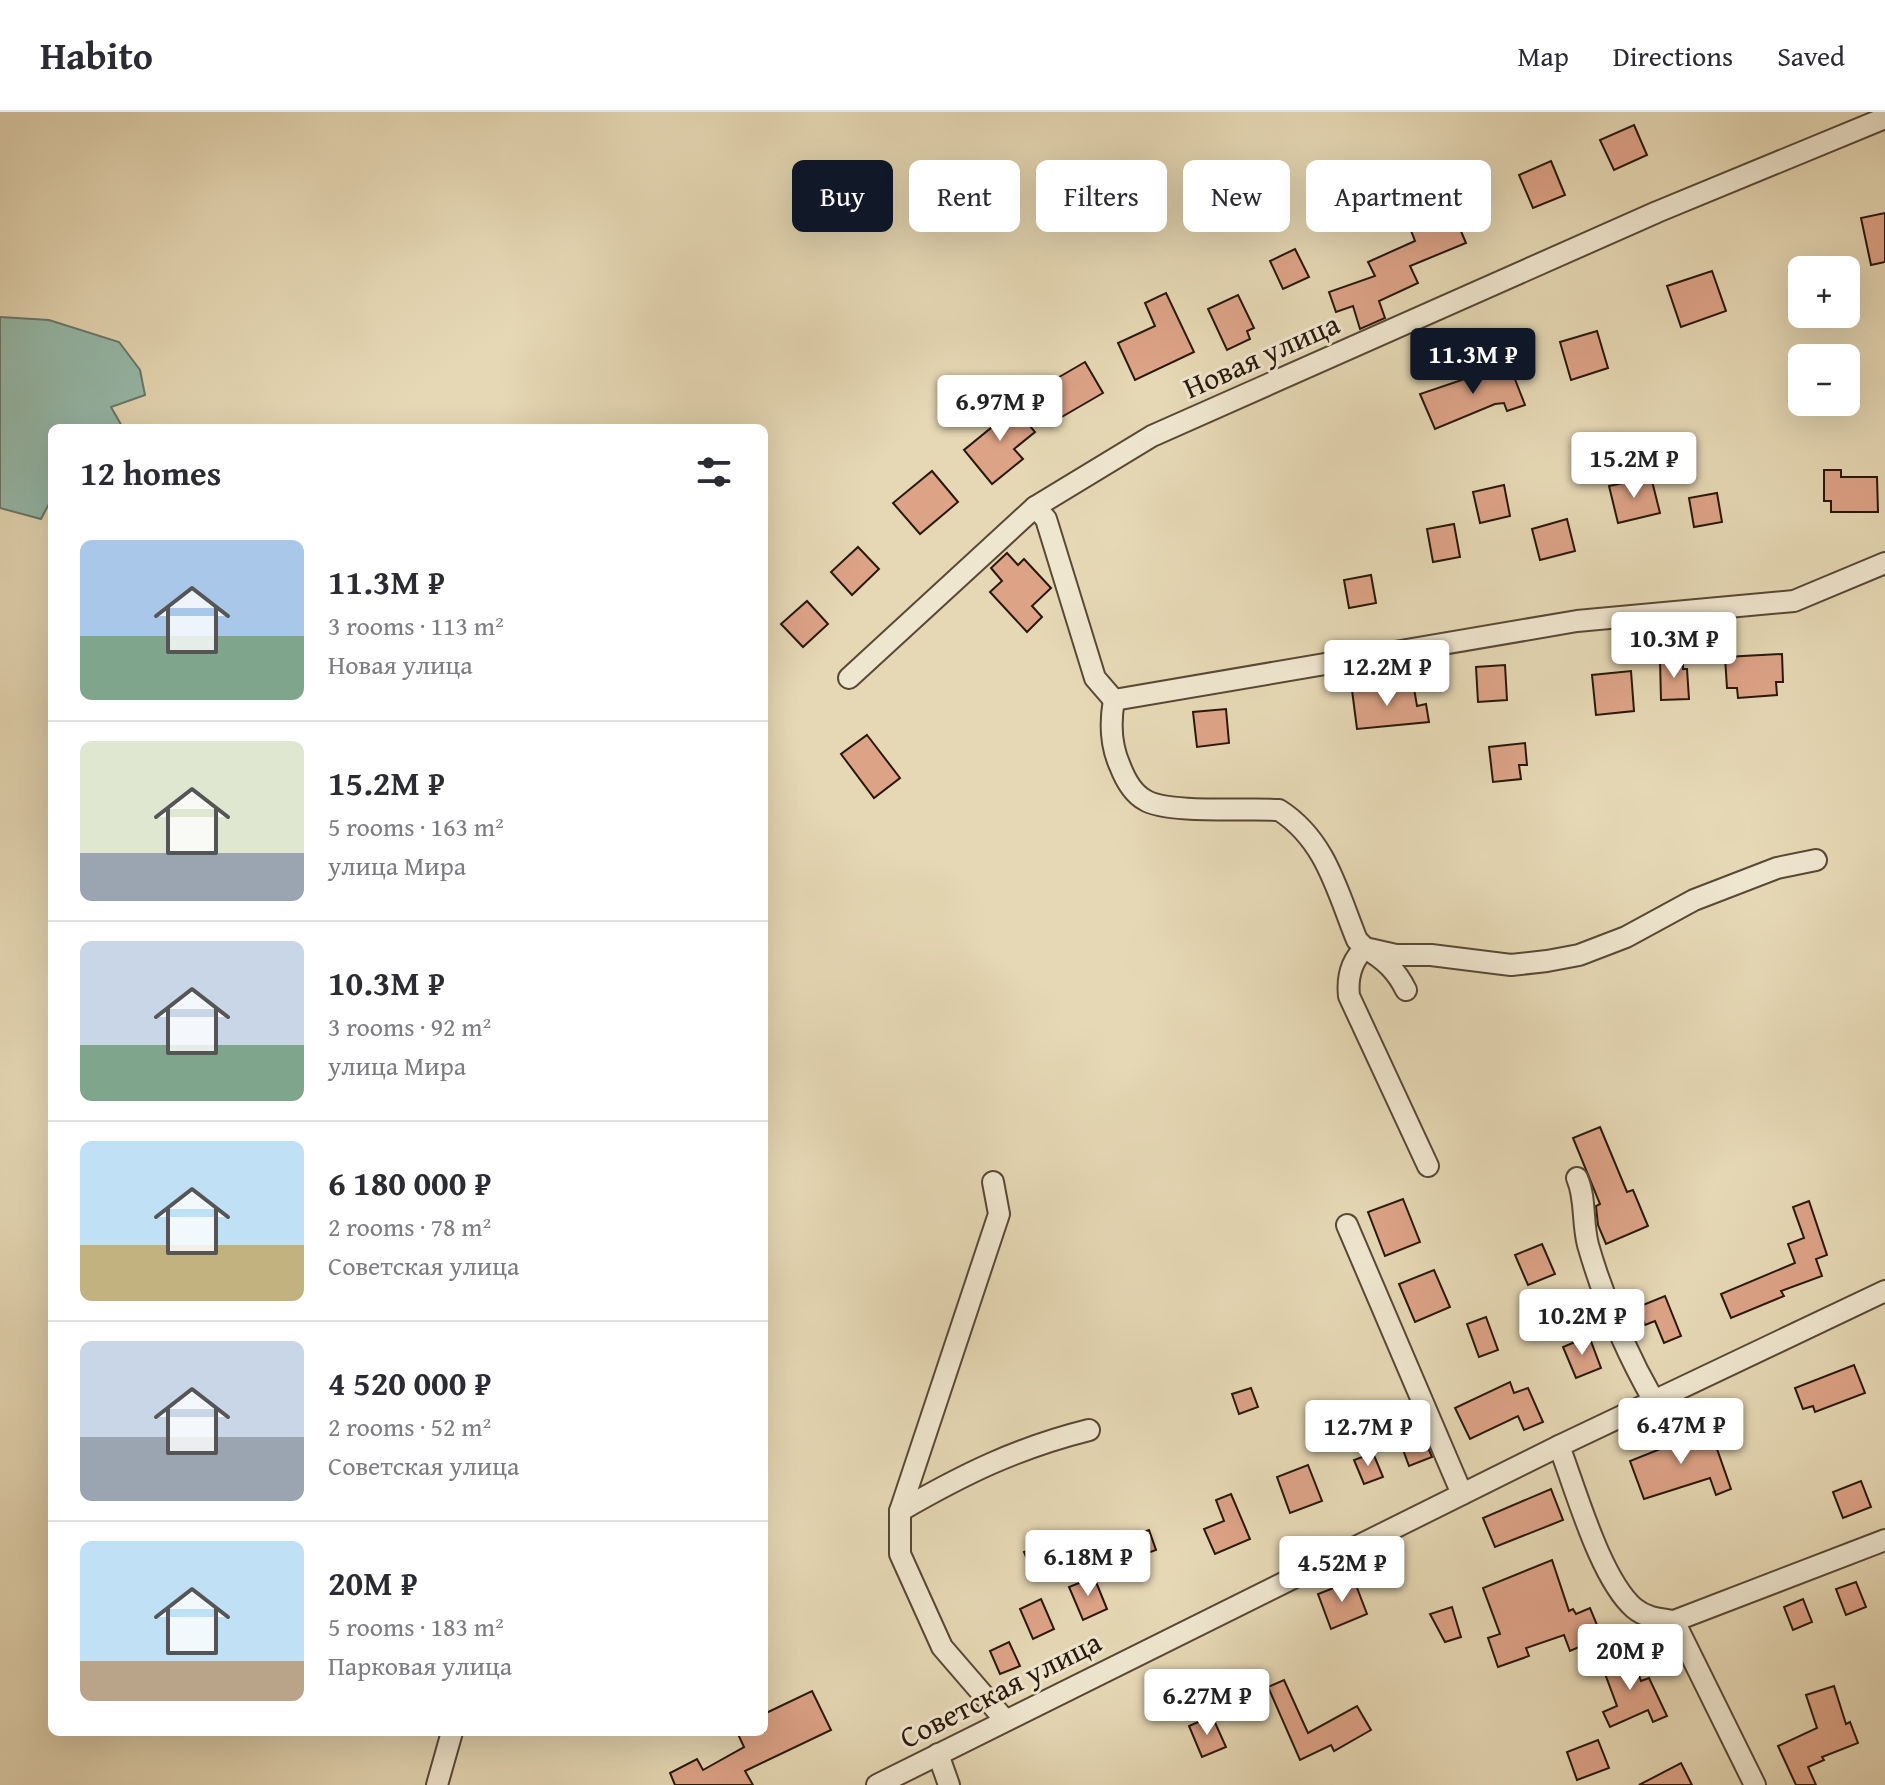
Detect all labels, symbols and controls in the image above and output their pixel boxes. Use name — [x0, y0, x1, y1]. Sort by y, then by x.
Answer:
text: Habito — [40, 27, 153, 83]
text: Map — [1517, 35, 1569, 76]
text: Directions — [1613, 35, 1733, 76]
text: Saved — [1777, 35, 1845, 76]
chip: Buy — [792, 160, 893, 232]
chip: Rent — [909, 160, 1020, 232]
chip: Filters — [1036, 160, 1167, 232]
chip: New — [1183, 160, 1290, 232]
chip: Apartment — [1306, 160, 1491, 232]
map controls — [1788, 256, 1860, 416]
button: + — [1788, 256, 1860, 328]
street label: Новая улица — [1176, 301, 1347, 409]
pin: 11.3M ₽ — [1399, 328, 1547, 396]
text: 11.3M ₽ — [1428, 334, 1518, 373]
button: − — [1788, 344, 1860, 416]
pin: 6.97M ₽ — [926, 375, 1074, 443]
text: 6.97M ₽ — [955, 381, 1045, 420]
pin: 15.2M ₽ — [1560, 432, 1708, 500]
text: 15.2M ₽ — [1589, 438, 1679, 477]
text: 12 homes — [80, 448, 221, 497]
icon: filters — [692, 450, 736, 494]
text: 11.3M ₽ — [328, 557, 445, 606]
icon: home — [144, 572, 240, 668]
text: 3 rooms · 113 m² — [328, 606, 504, 645]
pin: 10.3M ₽ — [1600, 612, 1748, 680]
text: 10.3M ₽ — [1629, 618, 1719, 657]
pin: 12.2M ₽ — [1313, 640, 1461, 708]
text: Новая улица — [328, 645, 473, 684]
text: 12.2M ₽ — [1342, 646, 1432, 685]
text: 15.2M ₽ — [328, 758, 445, 807]
icon: home — [144, 773, 240, 869]
text: 5 rooms · 163 m² — [328, 807, 504, 846]
text: улица Мира — [328, 846, 466, 885]
text: 10.3M ₽ — [328, 958, 445, 1007]
icon: home — [144, 973, 240, 1069]
text: 3 rooms · 92 m² — [328, 1007, 491, 1046]
text: улица Мира — [328, 1046, 466, 1085]
text: 6 180 000 ₽ — [328, 1158, 491, 1207]
icon: home — [144, 1173, 240, 1269]
text: 2 rooms · 78 m² — [328, 1207, 491, 1246]
text: Советская улица — [328, 1246, 519, 1285]
pin: 10.2M ₽ — [1508, 1289, 1656, 1357]
text: 10.2M ₽ — [1537, 1295, 1627, 1334]
text: 4 520 000 ₽ — [328, 1358, 491, 1407]
icon: home — [144, 1373, 240, 1469]
pin: 6.47M ₽ — [1607, 1398, 1755, 1466]
pin: 12.7M ₽ — [1294, 1400, 1442, 1468]
text: 6.47M ₽ — [1636, 1404, 1726, 1443]
text: 12.7M ₽ — [1323, 1406, 1413, 1445]
text: 2 rooms · 52 m² — [328, 1407, 491, 1446]
text: Советская улица — [328, 1446, 519, 1485]
pin: 6.18M ₽ — [1014, 1530, 1162, 1598]
text: 6.18M ₽ — [1043, 1536, 1133, 1575]
pin: 4.52M ₽ — [1268, 1536, 1416, 1604]
text: 4.52M ₽ — [1297, 1542, 1387, 1581]
text: 20M ₽ — [328, 1558, 418, 1607]
icon: home — [144, 1573, 240, 1669]
text: 5 rooms · 183 m² — [328, 1607, 504, 1646]
street label: Советская улица — [892, 1619, 1109, 1759]
pin: 20M ₽ — [1574, 1624, 1686, 1692]
text: 20M ₽ — [1596, 1630, 1664, 1669]
text: Парковая улица — [328, 1646, 512, 1685]
pin: 6.27M ₽ — [1133, 1669, 1281, 1737]
text: 6.27M ₽ — [1162, 1675, 1252, 1714]

